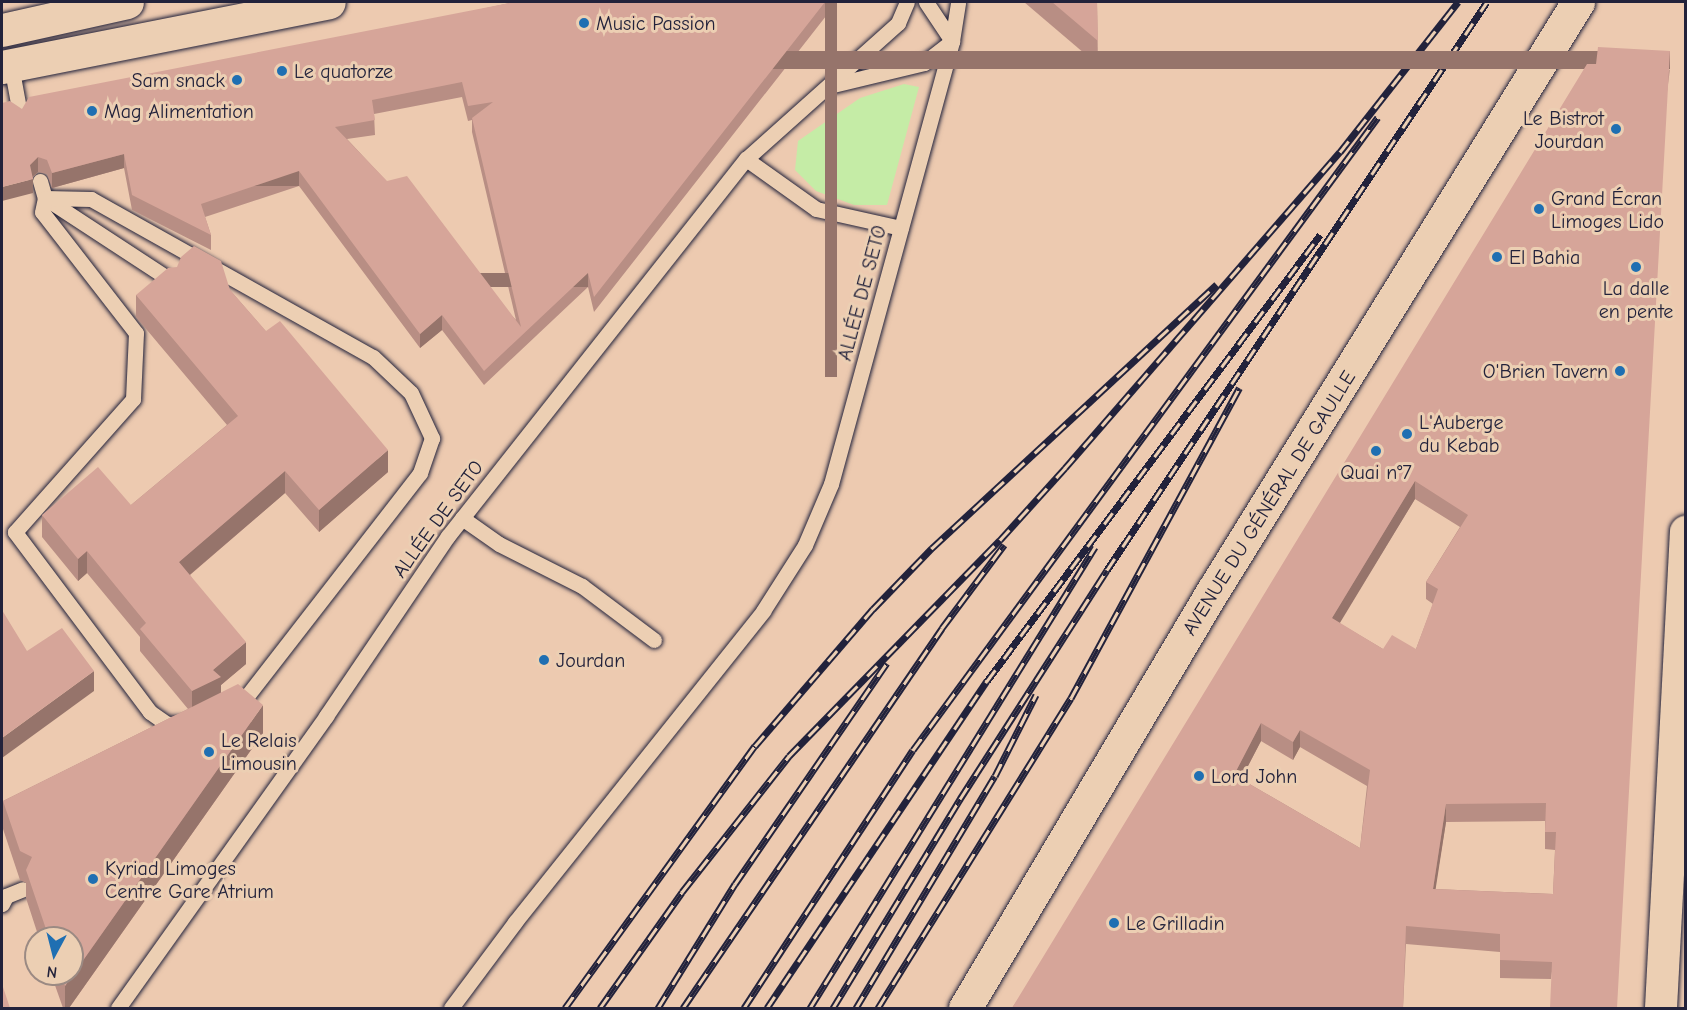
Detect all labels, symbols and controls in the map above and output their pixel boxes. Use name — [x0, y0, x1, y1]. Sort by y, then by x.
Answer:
place label: Music Passion — [596, 11, 716, 35]
marker: Music Passion — [577, 16, 591, 30]
place label: Le quatorze — [294, 59, 393, 83]
marker: Le quatorze — [275, 64, 289, 78]
place label: Sam snack — [131, 68, 225, 92]
marker: Sam snack — [230, 73, 244, 87]
place label: Mag Alimentation — [104, 99, 254, 123]
marker: Mag Alimentation — [85, 104, 99, 118]
place label: Le Bistrot Jourdan — [1523, 106, 1604, 153]
marker: Le Bistrot Jourdan — [1609, 122, 1623, 136]
place label: Grand Écran Limoges Lido — [1551, 186, 1664, 233]
marker: Grand Écran Limoges Lido — [1532, 202, 1546, 216]
street label: ALLÉE DE SETO — [832, 223, 892, 363]
place label: El Bahia — [1509, 245, 1580, 269]
marker: El Bahia — [1490, 250, 1504, 264]
marker: La dalle en pente — [1629, 260, 1643, 274]
place label: La dalle en pente — [1599, 276, 1673, 323]
place label: O'Brien Tavern — [1483, 359, 1608, 383]
marker: O'Brien Tavern — [1613, 364, 1627, 378]
street label: AVENUE DU GÉNÉRAL DE GAULLE — [1177, 366, 1361, 640]
place label: L'Auberge du Kebab — [1419, 410, 1503, 457]
marker: L'Auberge du Kebab — [1400, 427, 1414, 441]
marker: Quai n°7 — [1369, 444, 1383, 458]
street label: ALLÉE DE SETO — [387, 456, 489, 582]
place label: Quai n°7 — [1340, 460, 1412, 484]
place label: Jourdan — [556, 648, 625, 672]
marker: Jourdan — [537, 653, 551, 667]
place label: Le Relais Limousin — [221, 728, 297, 775]
marker: Le Relais Limousin — [202, 745, 216, 759]
place label: Lord John — [1211, 764, 1297, 788]
marker: Lord John — [1192, 769, 1206, 783]
place label: Kyriad Limoges Centre Gare Atrium — [105, 856, 274, 903]
marker: Kyriad Limoges Centre Gare Atrium — [86, 872, 100, 886]
place label: Le Grilladin — [1126, 911, 1224, 935]
marker: Le Grilladin — [1107, 916, 1121, 930]
north arrow — [24, 926, 84, 986]
text: N — [46, 962, 58, 981]

